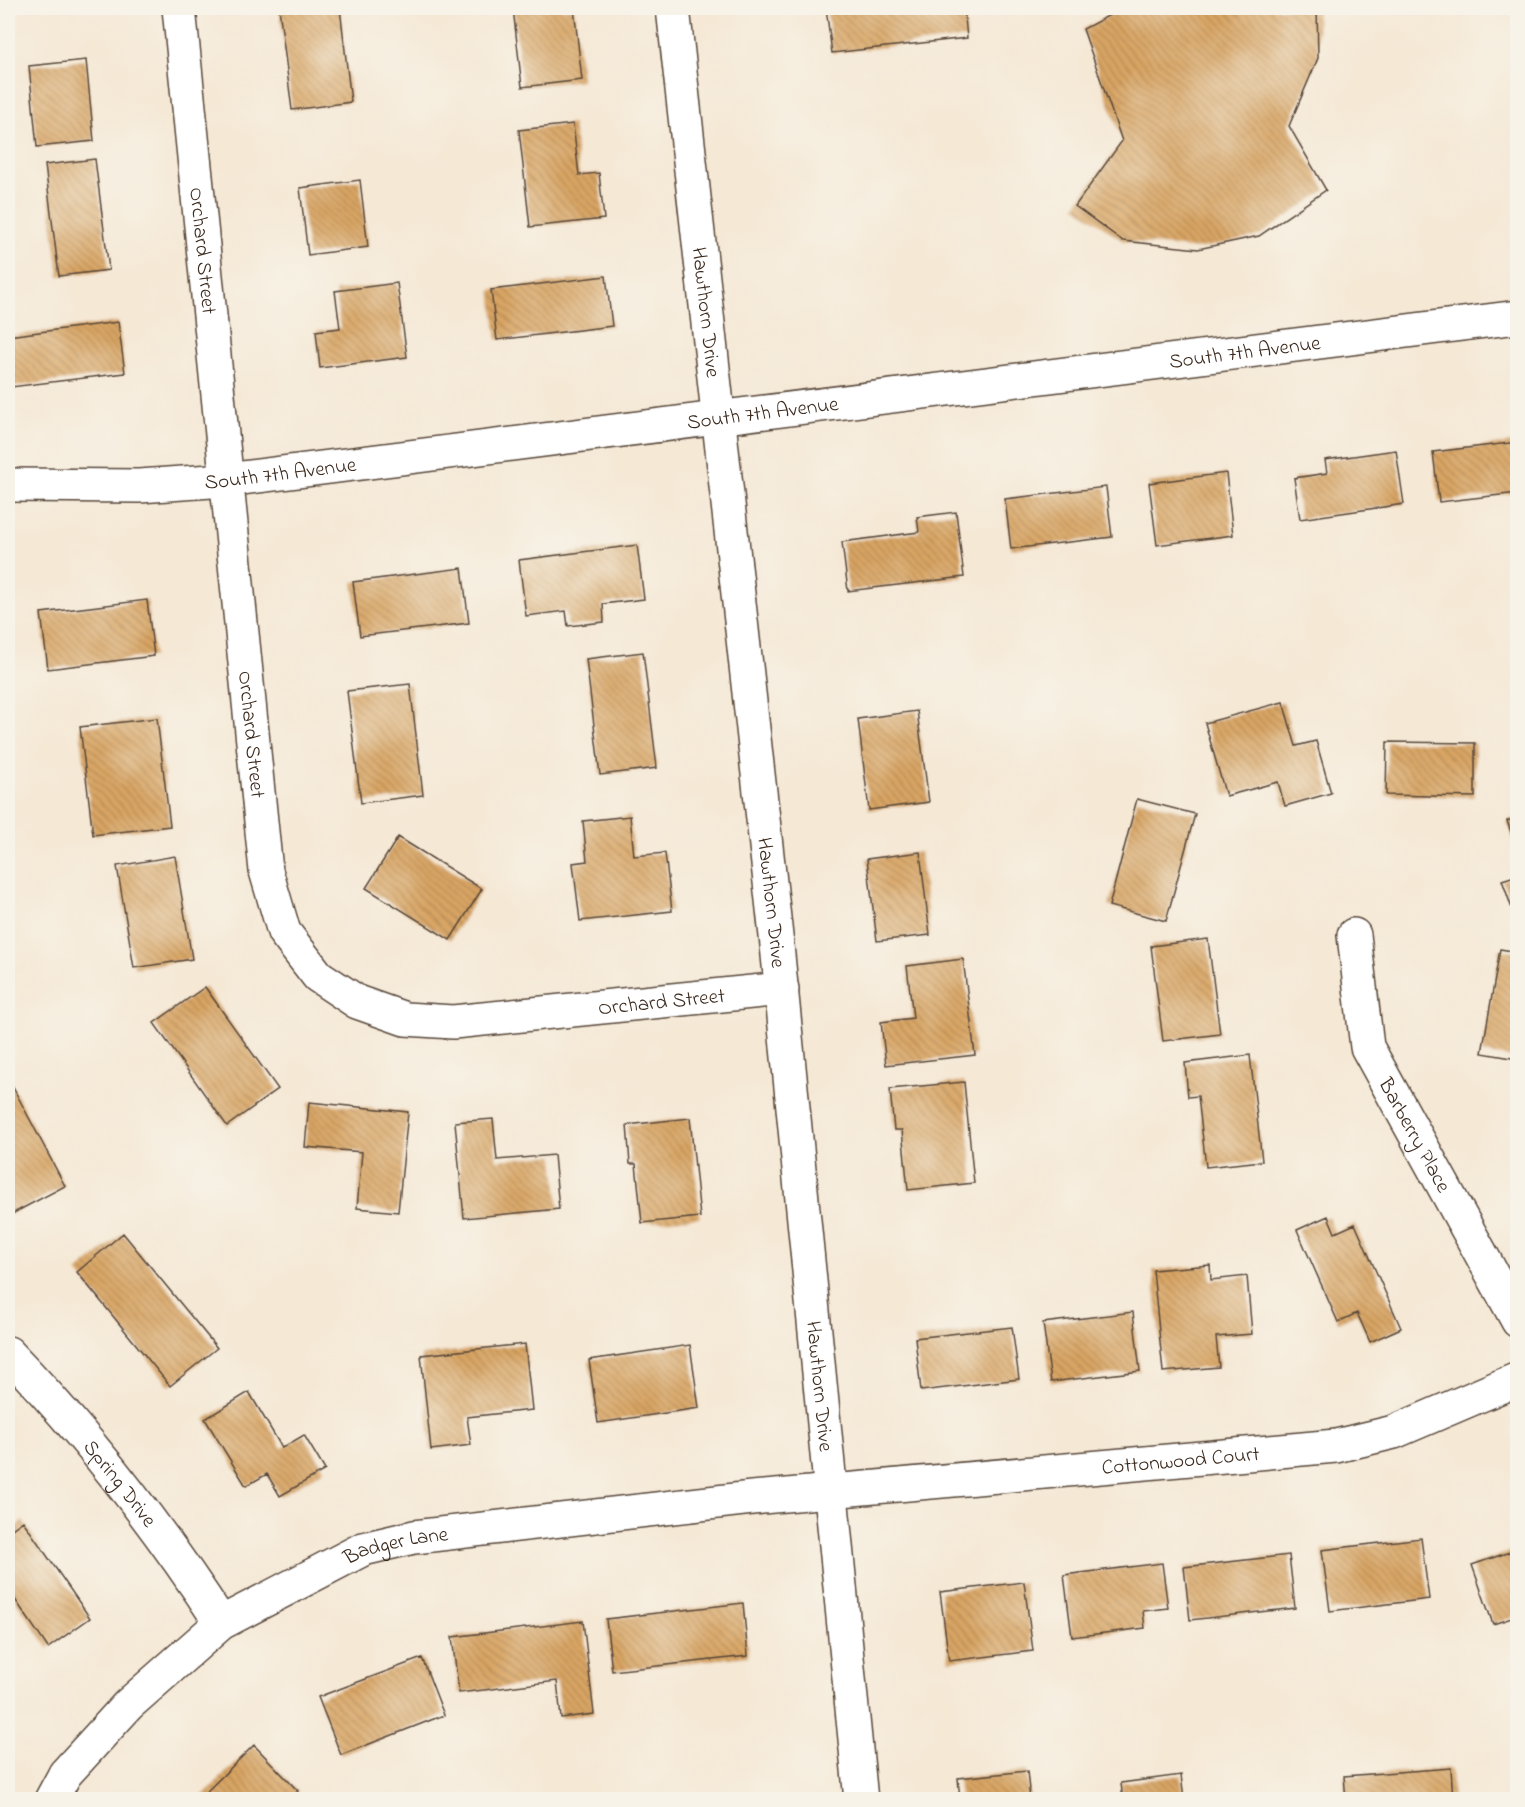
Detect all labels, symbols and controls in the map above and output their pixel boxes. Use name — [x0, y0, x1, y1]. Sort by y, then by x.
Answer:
street label: Orchard Street — [180, 186, 223, 316]
street label: Hawthorn Drive — [683, 245, 727, 380]
street label: South 7th Avenue — [1167, 329, 1323, 378]
street label: South 7th Avenue — [685, 390, 841, 439]
street label: South 7th Avenue — [204, 451, 359, 498]
street label: Orchard Street — [229, 670, 272, 799]
street label: Hawthorn Drive — [748, 836, 792, 970]
street label: Orchard Street — [597, 982, 727, 1024]
street label: Barberry Place — [1369, 1072, 1458, 1199]
street label: Hawthorn Drive — [797, 1320, 840, 1454]
street label: Spring Drive — [75, 1434, 163, 1535]
street label: Cottonwood Court — [1101, 1440, 1261, 1484]
street label: Badger Lane — [338, 1520, 450, 1574]

